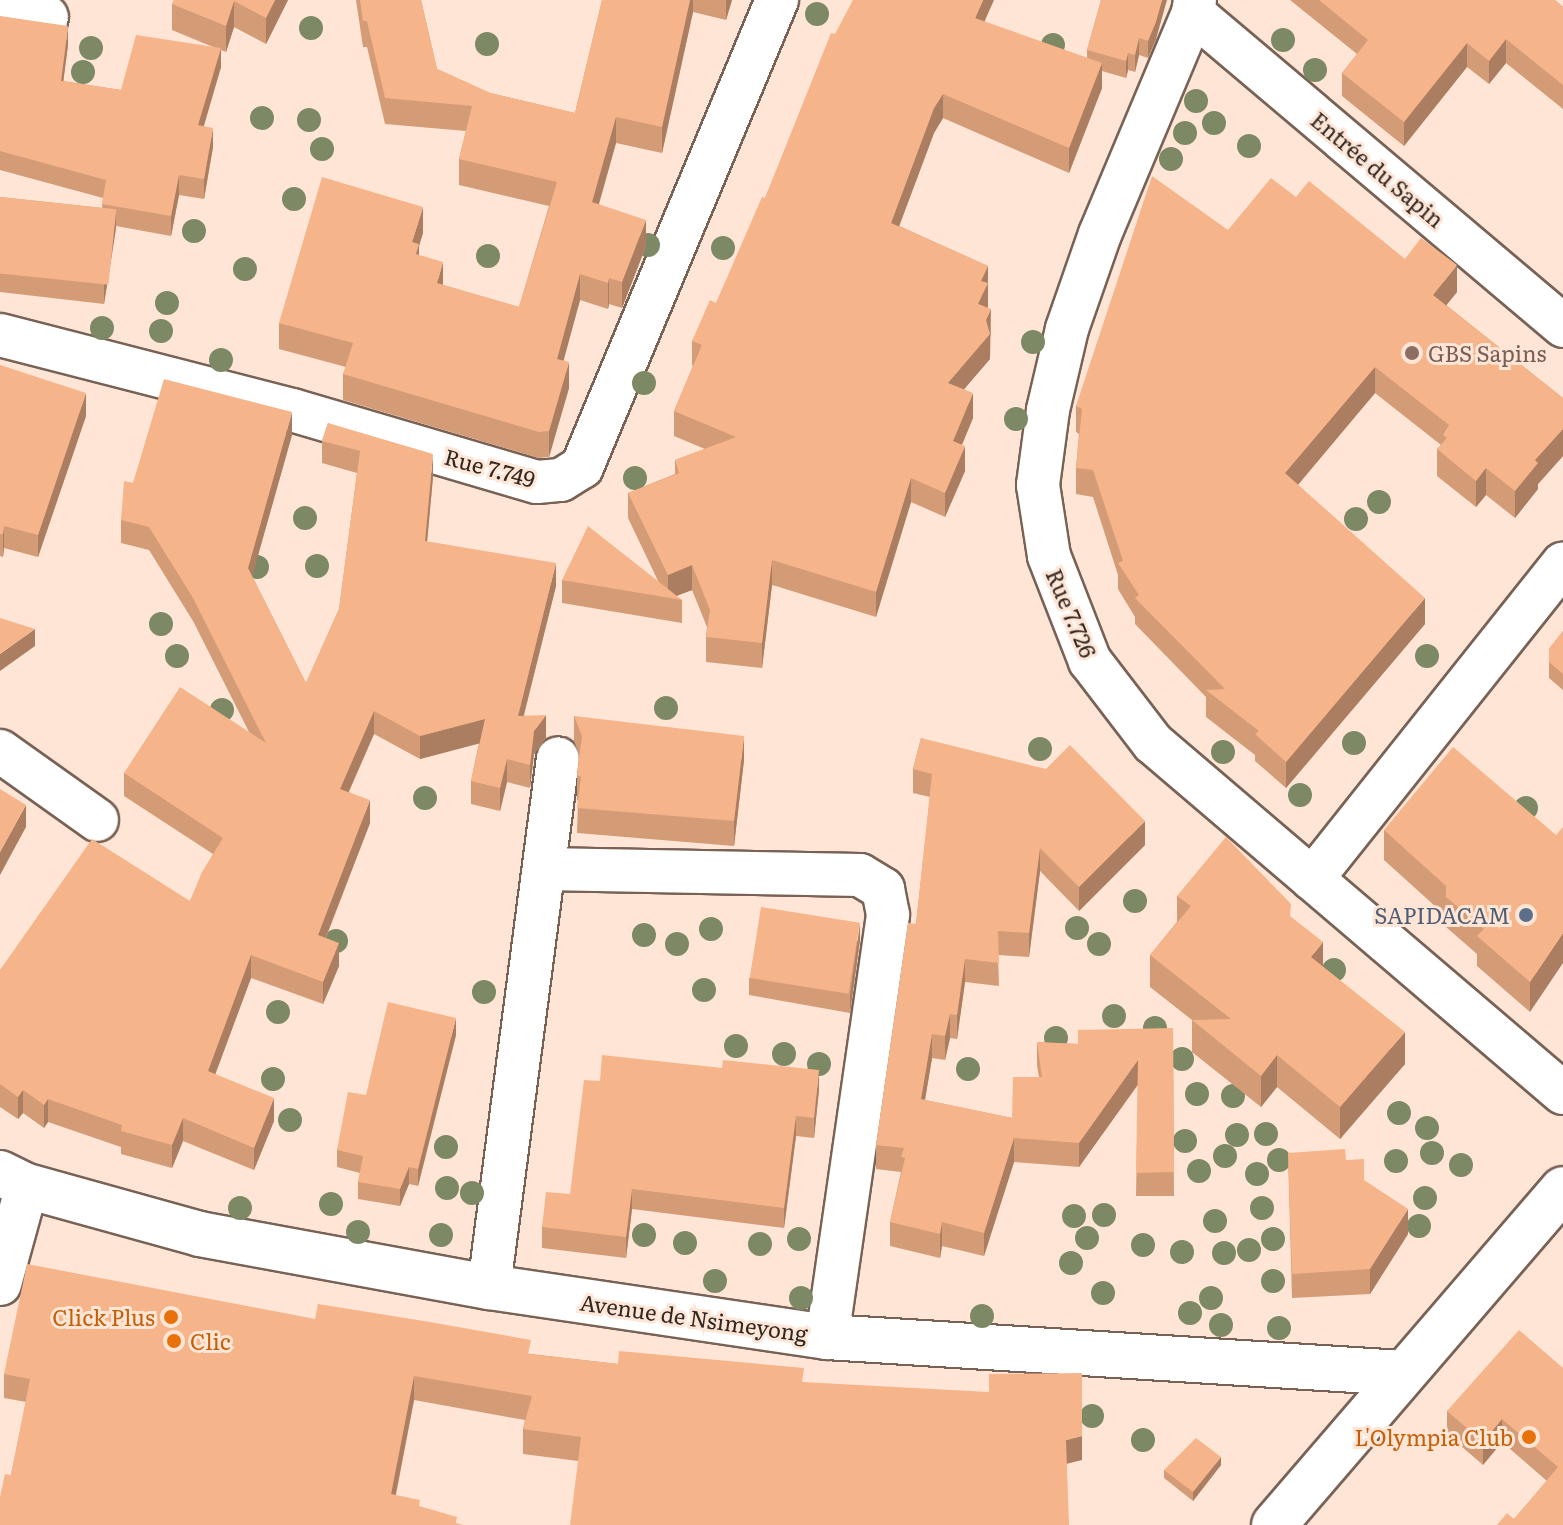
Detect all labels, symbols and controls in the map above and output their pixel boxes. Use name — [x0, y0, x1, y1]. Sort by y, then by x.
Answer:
street label: Entrée du Sapin — [1306, 106, 1450, 232]
place label: GBS Sapins — [1428, 340, 1546, 366]
marker: GBS Sapins — [1403, 344, 1421, 362]
street label: Rue 7.749 — [442, 442, 538, 492]
street label: Rue 7.726 — [1042, 565, 1102, 661]
place label: SAPIDACAM — [1374, 902, 1510, 928]
marker: SAPIDACAM — [1517, 906, 1535, 924]
street label: Avenue de Nsimeyong — [579, 1288, 809, 1346]
place label: Click Plus — [52, 1304, 155, 1330]
marker: Click Plus — [162, 1308, 180, 1326]
place label: Clic — [190, 1328, 231, 1354]
marker: Clic — [165, 1332, 183, 1350]
place label: L'Olympia Club — [1354, 1424, 1513, 1450]
marker: L'Olympia Club — [1520, 1428, 1538, 1446]

